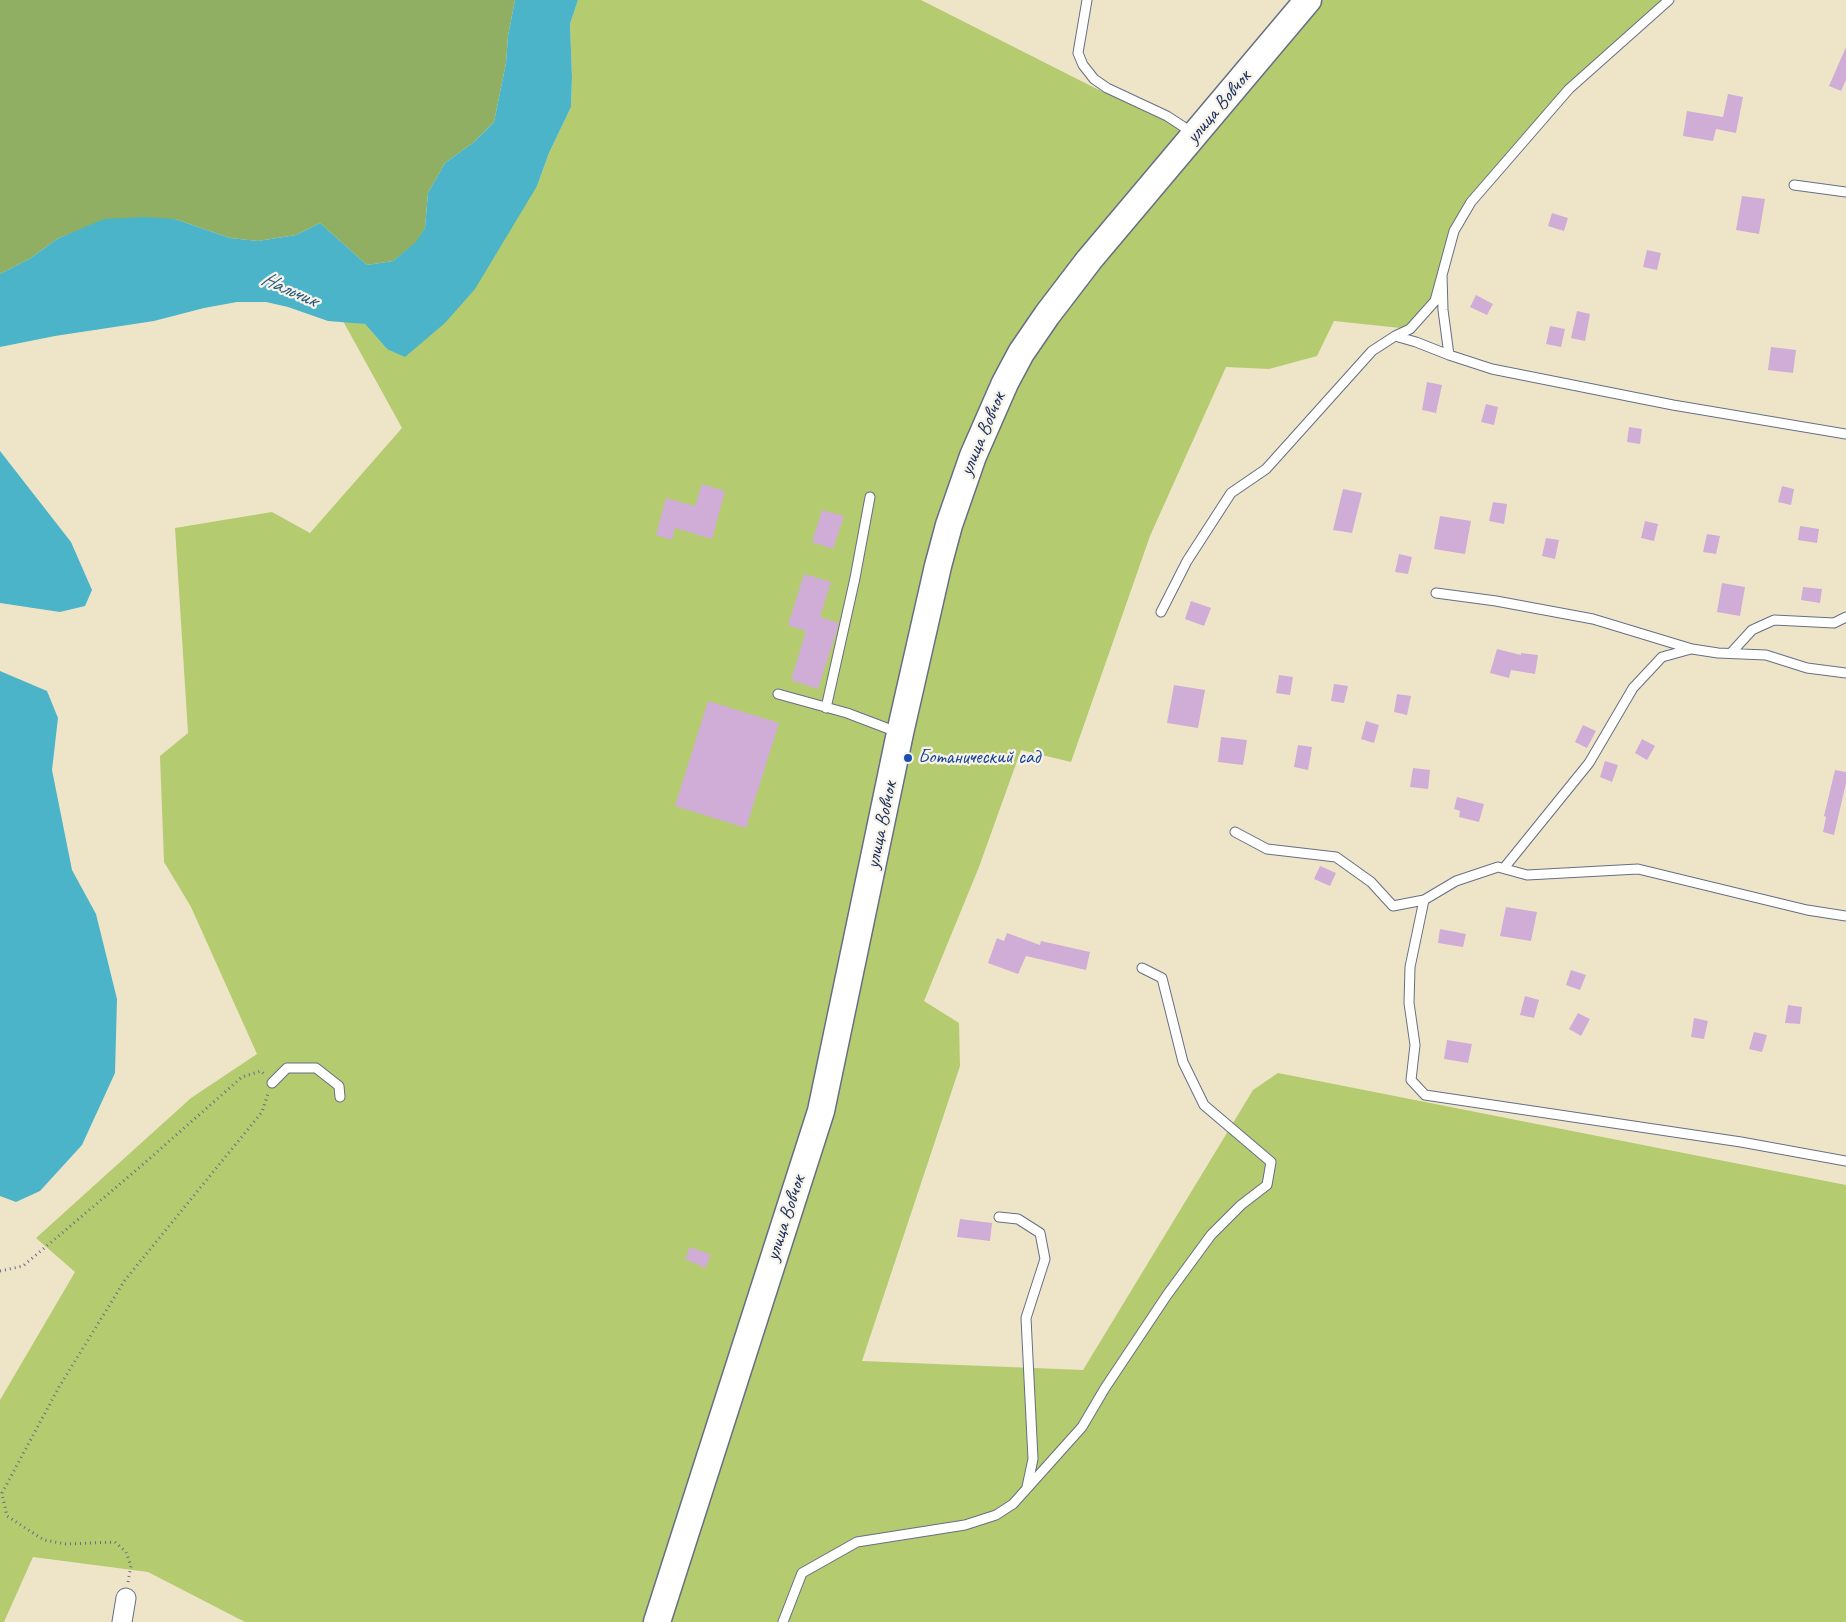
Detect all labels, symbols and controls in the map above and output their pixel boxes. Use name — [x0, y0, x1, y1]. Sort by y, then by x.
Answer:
street label: улица Вовчок — [1181, 65, 1257, 149]
water label: Нальчик — [257, 267, 321, 313]
street label: улица Вовчок — [955, 388, 1011, 480]
place label: Ботанический сад — [918, 746, 1040, 770]
marker: Ботанический сад — [902, 752, 914, 764]
street label: улица Вовчок — [861, 779, 903, 871]
street label: улица Вовчок — [761, 1172, 811, 1264]

